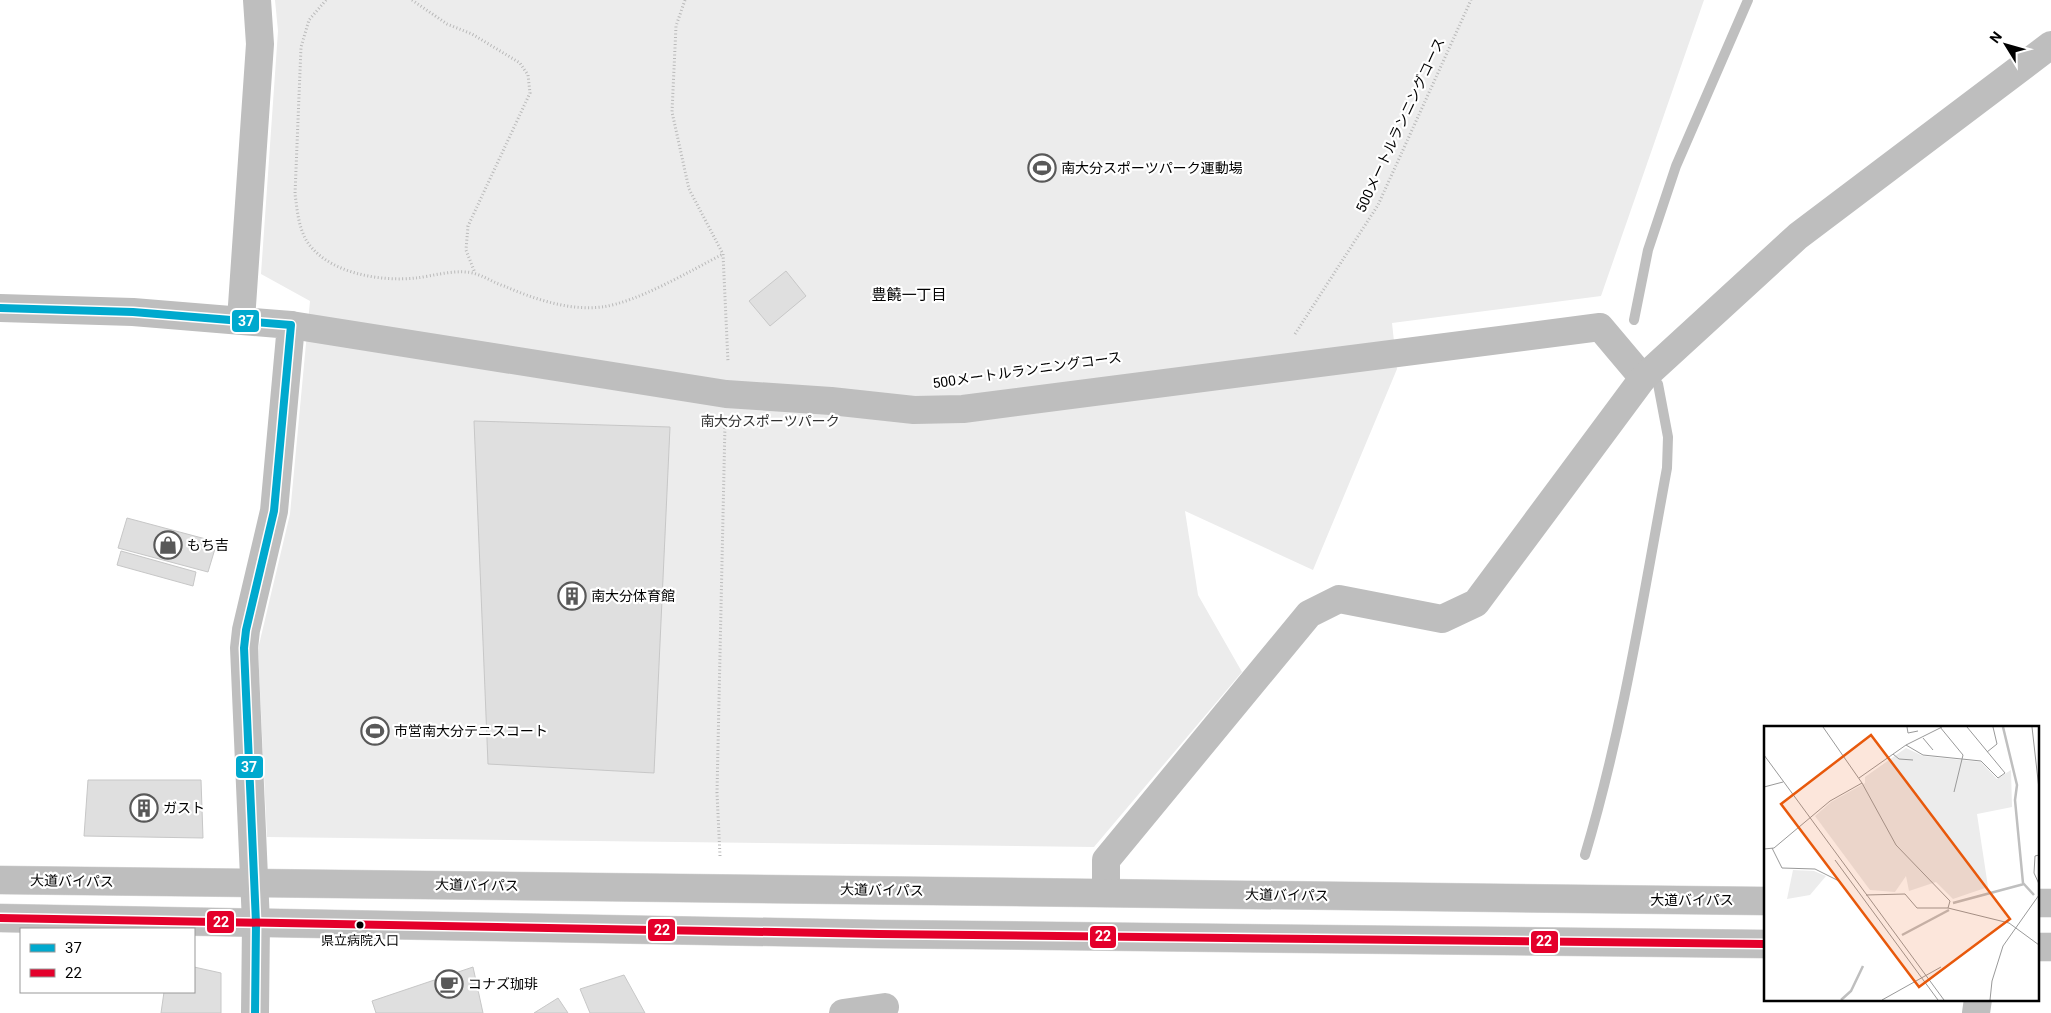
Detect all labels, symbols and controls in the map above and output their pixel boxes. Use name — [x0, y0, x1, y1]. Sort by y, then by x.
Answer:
north arrow — [1981, 20, 2031, 70]
text: N — [1986, 28, 2005, 46]
street label: 500メートルランニングコース — [1352, 35, 1448, 215]
sports icon: 南大分スポーツパーク運動場 — [1027, 153, 1057, 183]
place label: 南大分スポーツパーク運動場 — [1061, 160, 1243, 176]
district label: 豊饒一丁目 — [871, 286, 947, 304]
line badge: 37 — [231, 309, 260, 333]
text: 37 — [238, 313, 254, 329]
street label: 500メートルランニングコース — [931, 349, 1123, 391]
park label: 南大分スポーツパーク — [700, 413, 840, 429]
shop icon: もち吉 — [153, 530, 183, 560]
place label: もち吉 — [187, 537, 229, 553]
building icon: 南大分体育館 — [557, 581, 587, 611]
place label: 南大分体育館 — [591, 588, 675, 604]
sports icon: 市営南大分テニスコート — [360, 716, 390, 746]
place label: 市営南大分テニスコート — [394, 723, 548, 739]
inset map — [1764, 726, 2038, 1000]
line badge: 37 — [235, 755, 264, 779]
text: 37 — [241, 759, 257, 775]
building icon: ガスト — [129, 793, 159, 823]
place label: ガスト — [163, 800, 205, 816]
street label: 大道バイパス — [30, 872, 114, 890]
street label: 大道バイパス — [435, 876, 519, 894]
street label: 大道バイパス — [840, 881, 924, 899]
street label: 大道バイパス — [1245, 886, 1329, 904]
street label: 大道バイパス — [1650, 892, 1734, 908]
line badge: 22 — [206, 910, 235, 934]
text: 22 — [213, 914, 229, 930]
line badge: 22 — [647, 918, 676, 942]
marker: 県立病院入口 — [355, 920, 365, 930]
text: 22 — [654, 922, 670, 938]
line badge: 22 — [1089, 925, 1117, 949]
legend — [20, 928, 195, 993]
text: 22 — [1095, 928, 1111, 944]
line badge: 22 — [1530, 930, 1559, 954]
place label: 県立病院入口 — [321, 933, 399, 948]
text: 22 — [1536, 933, 1552, 949]
text: 37 — [65, 939, 82, 957]
text: 22 — [65, 964, 82, 982]
cafe icon: コナズ珈琲 — [434, 969, 464, 999]
place label: コナズ珈琲 — [468, 976, 538, 992]

